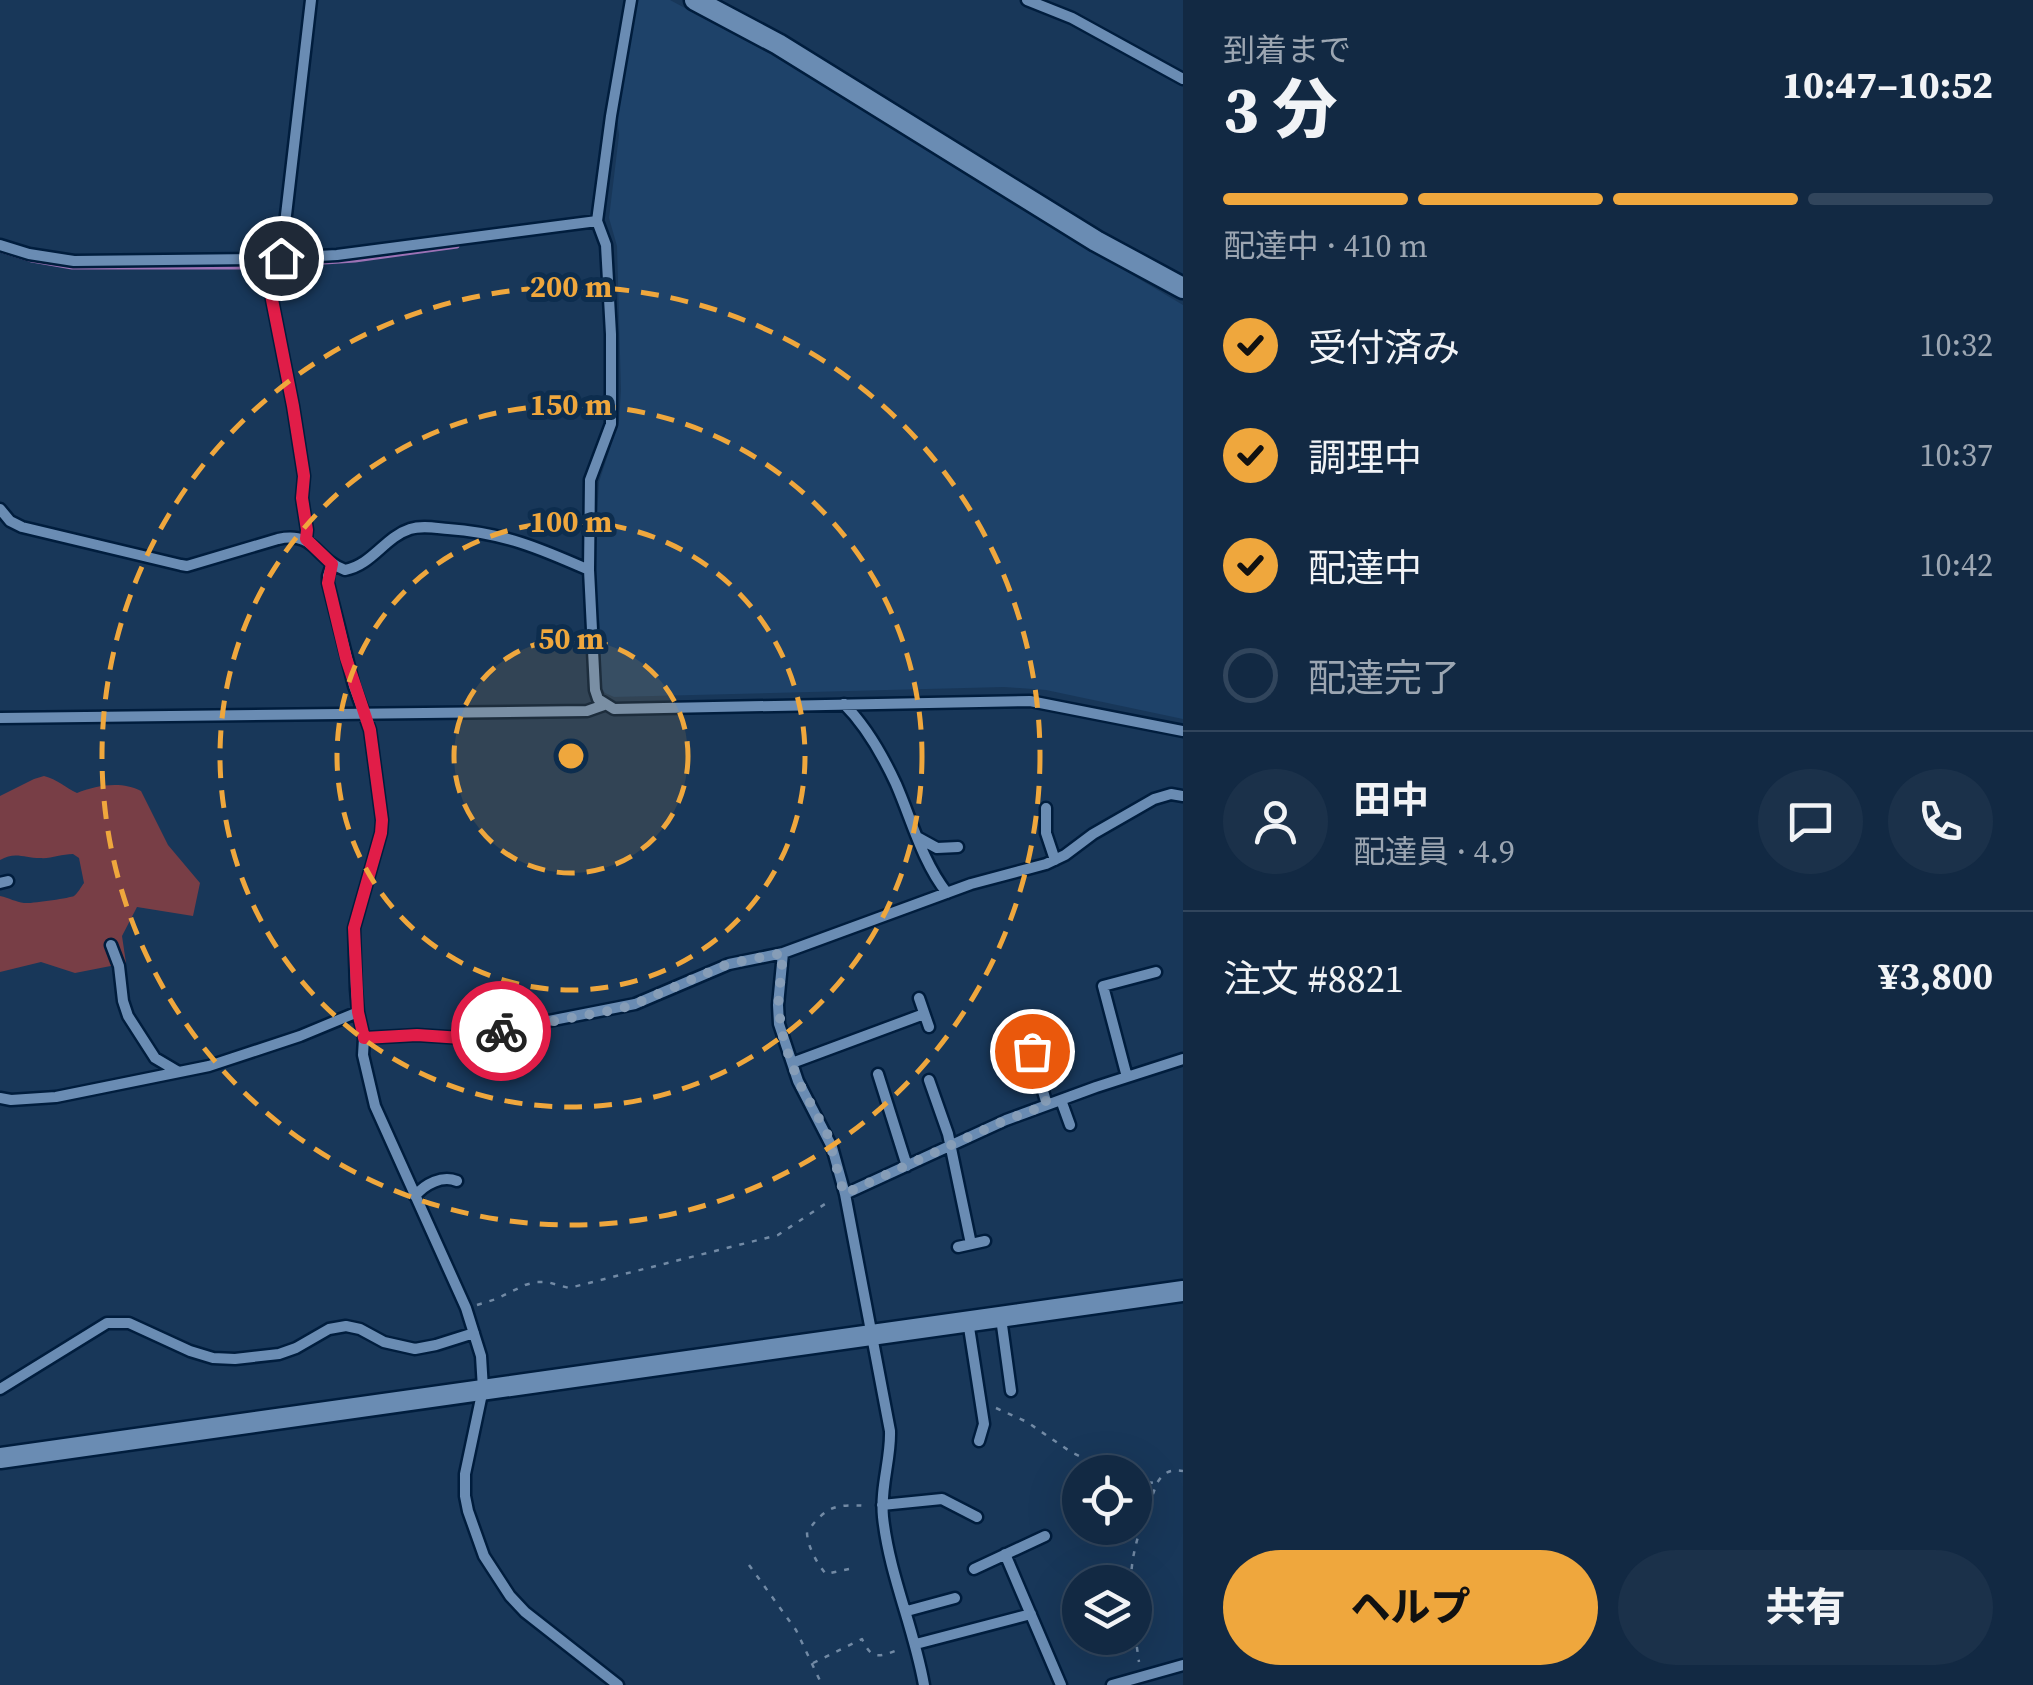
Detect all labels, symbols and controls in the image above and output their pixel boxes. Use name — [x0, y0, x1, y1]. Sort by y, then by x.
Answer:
text: 到着まで — [1223, 28, 1351, 72]
text: 10:47–10:52 — [1782, 59, 1993, 111]
text: 3 分 — [1223, 65, 1337, 154]
pin — [239, 216, 324, 301]
text: 配達中 · 410 m — [1223, 224, 1428, 268]
icon: home — [254, 231, 309, 286]
text: 200 m — [530, 266, 612, 307]
icon: check — [1223, 318, 1278, 373]
text: 受付済み — [1308, 322, 1460, 374]
text: 10:32 — [1919, 323, 1993, 367]
text: 150 m — [530, 384, 612, 425]
icon: check — [1223, 428, 1278, 483]
text: 調理中 — [1308, 432, 1422, 484]
text: 10:37 — [1919, 433, 1993, 477]
text: 100 m — [530, 501, 612, 542]
icon: check — [1223, 538, 1278, 593]
text: 配達中 — [1308, 542, 1422, 594]
text: 10:42 — [1919, 543, 1993, 587]
text: 50 m — [538, 618, 604, 659]
text: 配達完了 — [1308, 652, 1460, 704]
centre of rings — [553, 738, 589, 774]
button: person — [1223, 769, 1328, 874]
button: chat — [1758, 769, 1863, 874]
button: phone — [1888, 769, 1993, 874]
text: 田中 — [1353, 774, 1429, 826]
text: 配達員 · 4.9 — [1353, 830, 1515, 874]
text: ¥3,800 — [1879, 950, 1993, 1002]
text: 注文 #8821 — [1223, 953, 1404, 1005]
courier — [451, 981, 551, 1081]
icon: bike — [474, 1004, 529, 1059]
pin — [990, 1009, 1075, 1094]
icon: bag — [1005, 1024, 1060, 1079]
map controls — [1062, 1455, 1152, 1655]
button: locate — [1062, 1455, 1152, 1545]
button: ヘルプ — [1223, 1550, 1598, 1665]
button: 共有 — [1618, 1550, 1993, 1665]
button: layers — [1062, 1565, 1152, 1655]

